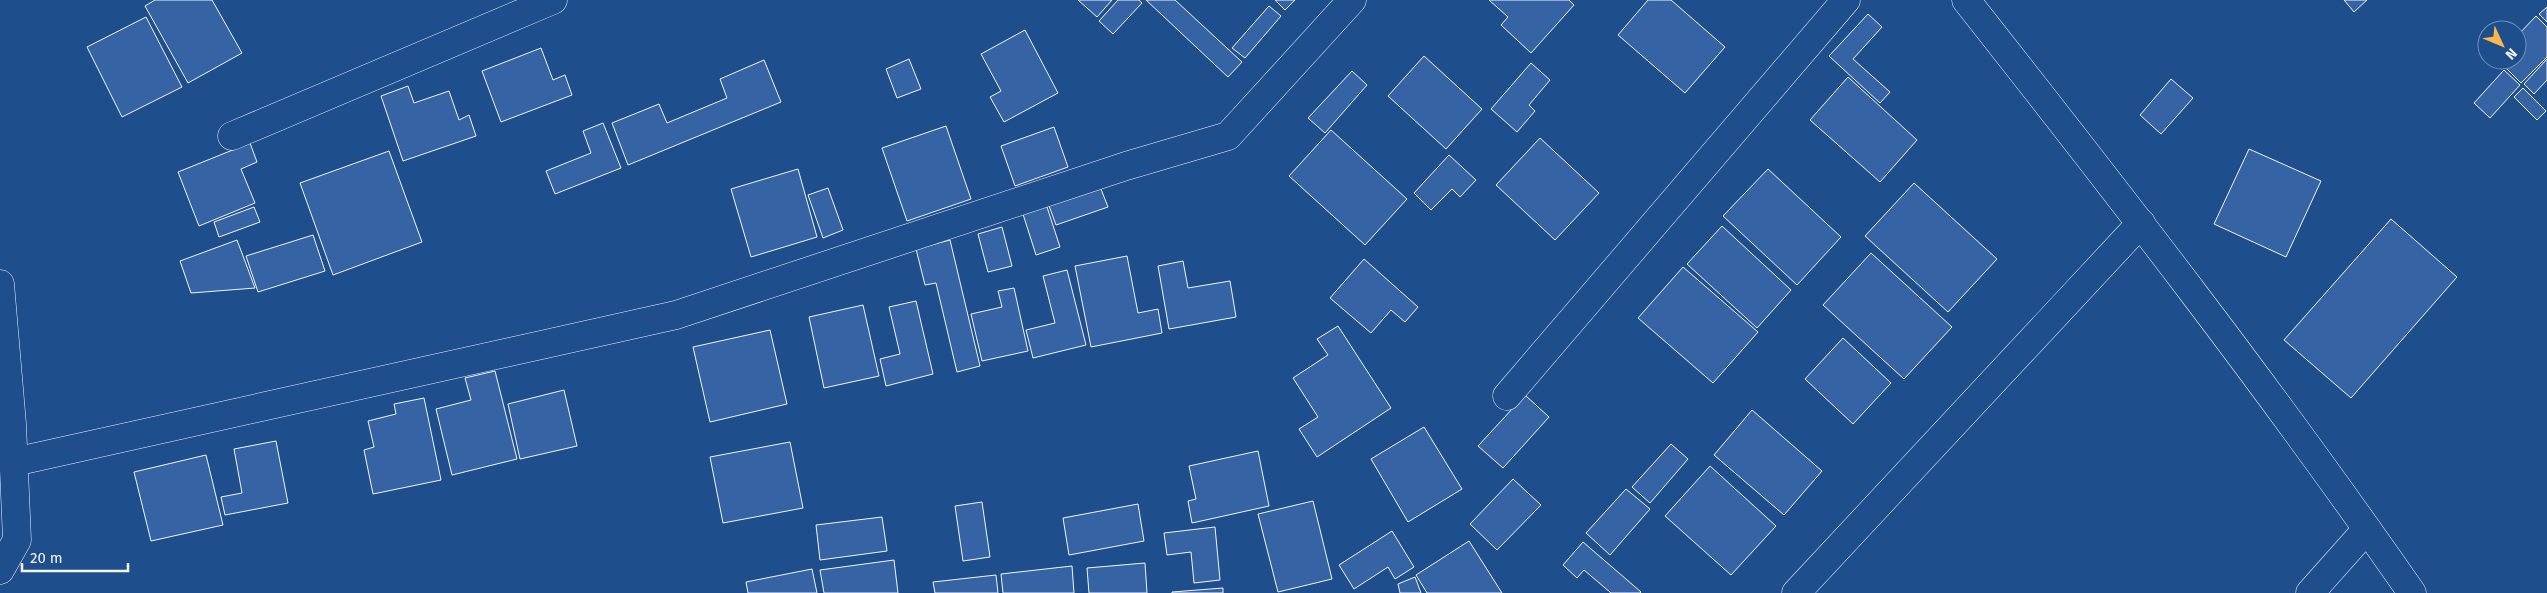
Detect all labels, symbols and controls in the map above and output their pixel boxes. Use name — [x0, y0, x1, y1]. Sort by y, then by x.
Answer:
north arrow — [2477, 20, 2527, 70]
text: N — [2502, 44, 2520, 63]
scale bar — [22, 540, 129, 572]
text: 20 m — [30, 549, 63, 567]

